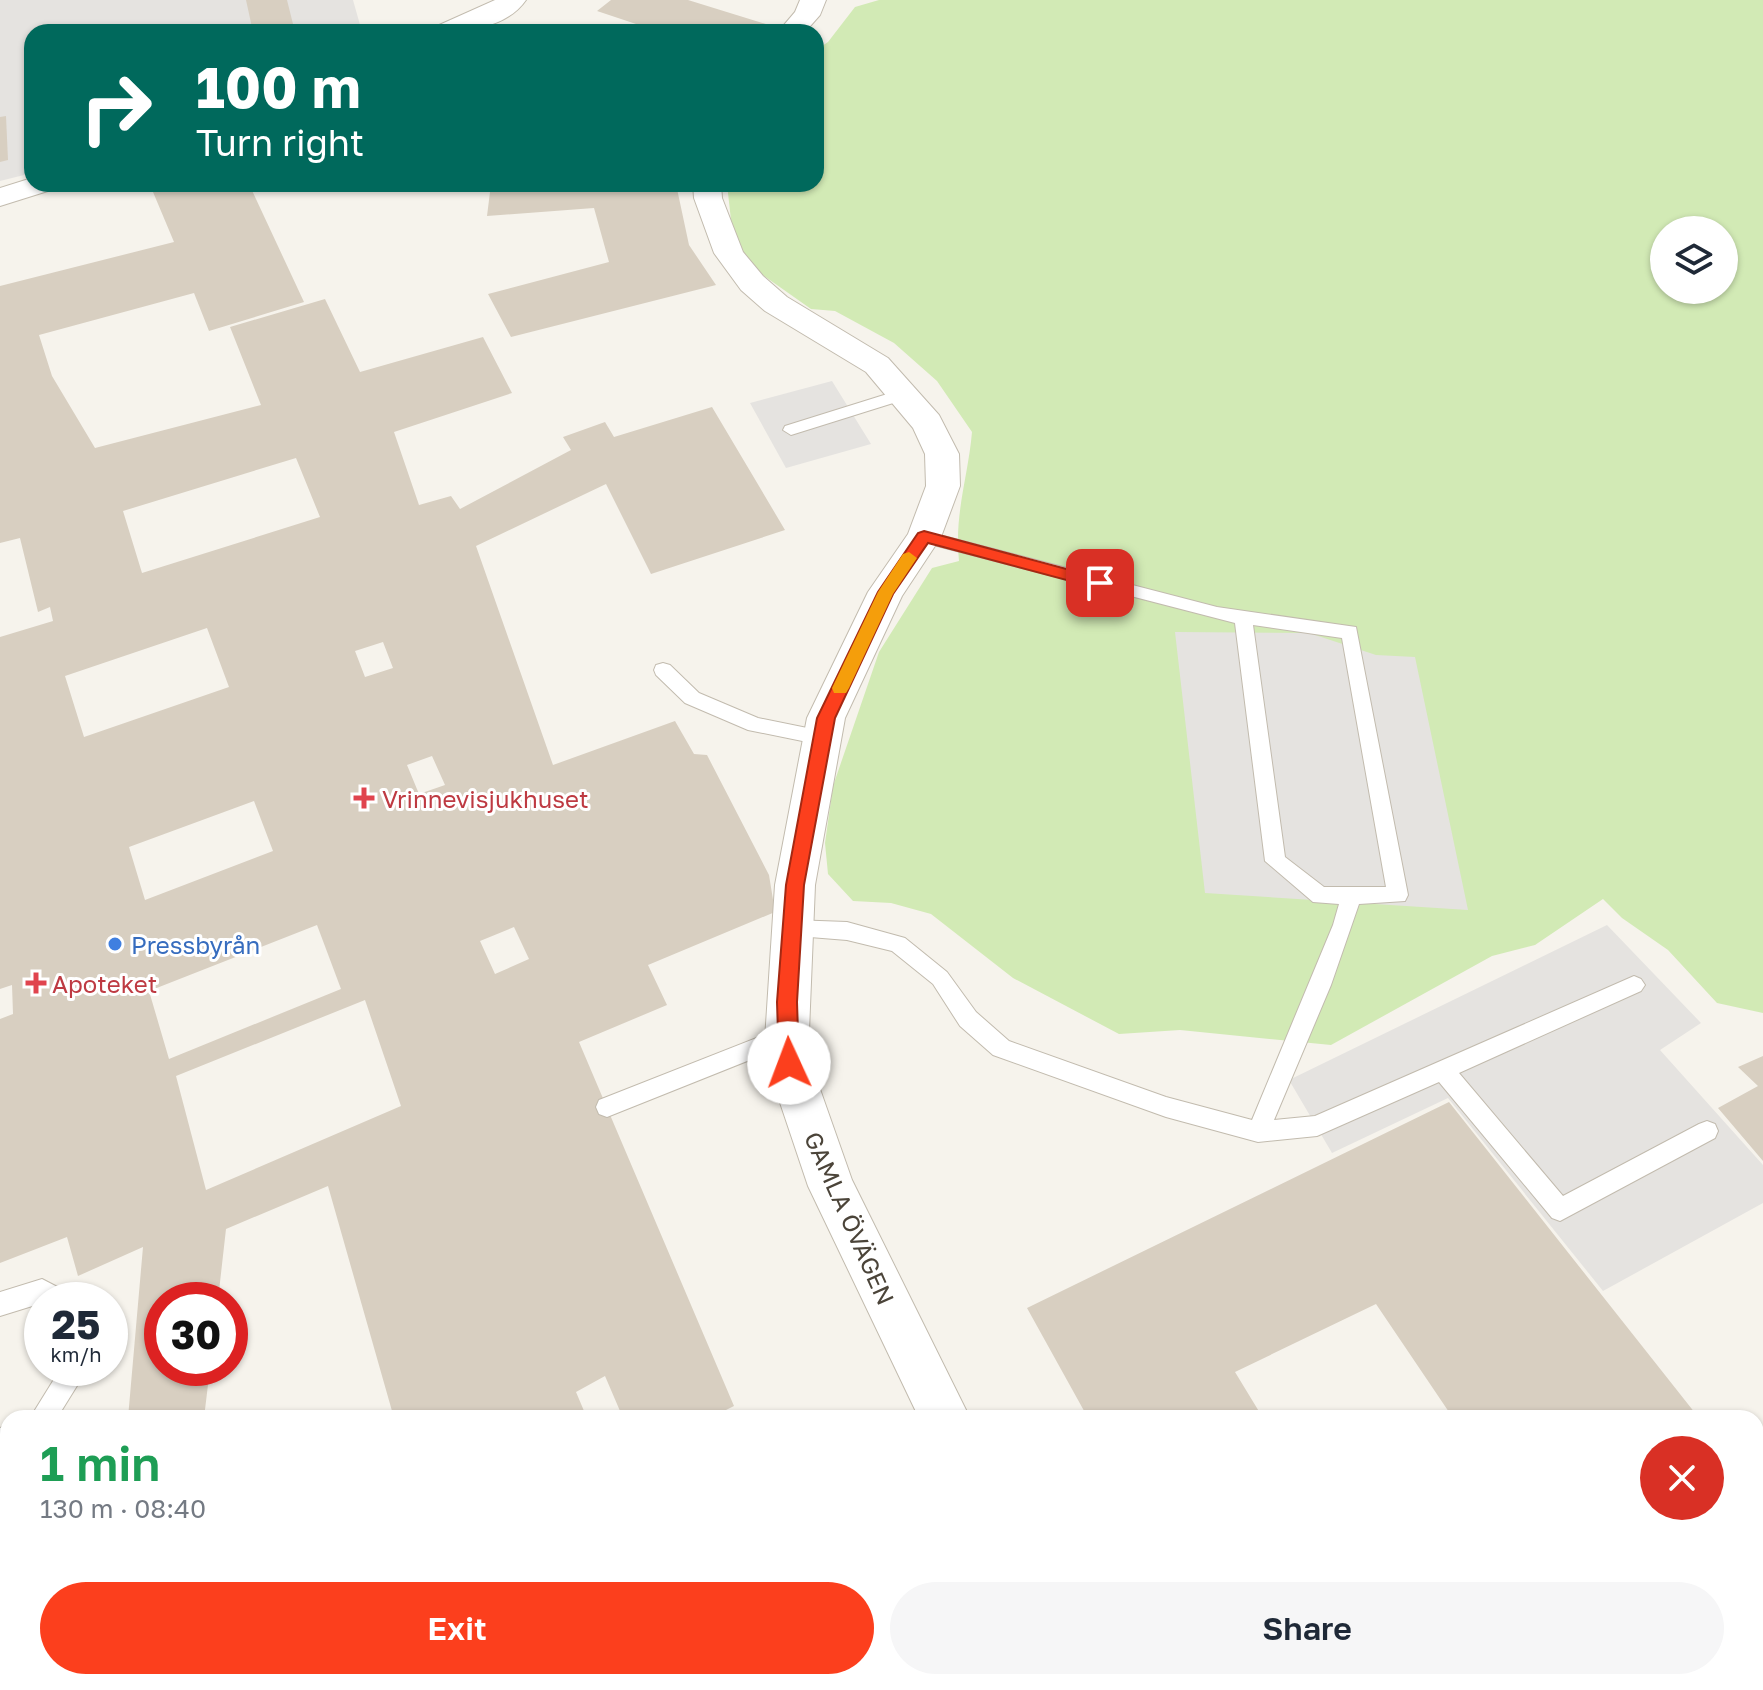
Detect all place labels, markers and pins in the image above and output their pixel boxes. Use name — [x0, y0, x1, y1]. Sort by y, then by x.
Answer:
pin — [1066, 549, 1134, 617]
place label: Vrinnevisjukhuset — [382, 784, 589, 813]
marker: Vrinnevisjukhuset — [353, 787, 375, 809]
place label: Pressbyrån — [131, 930, 260, 959]
marker: Pressbyrån — [106, 935, 124, 953]
place label: Apoteket — [52, 969, 157, 998]
marker: Apoteket — [27, 974, 45, 992]

